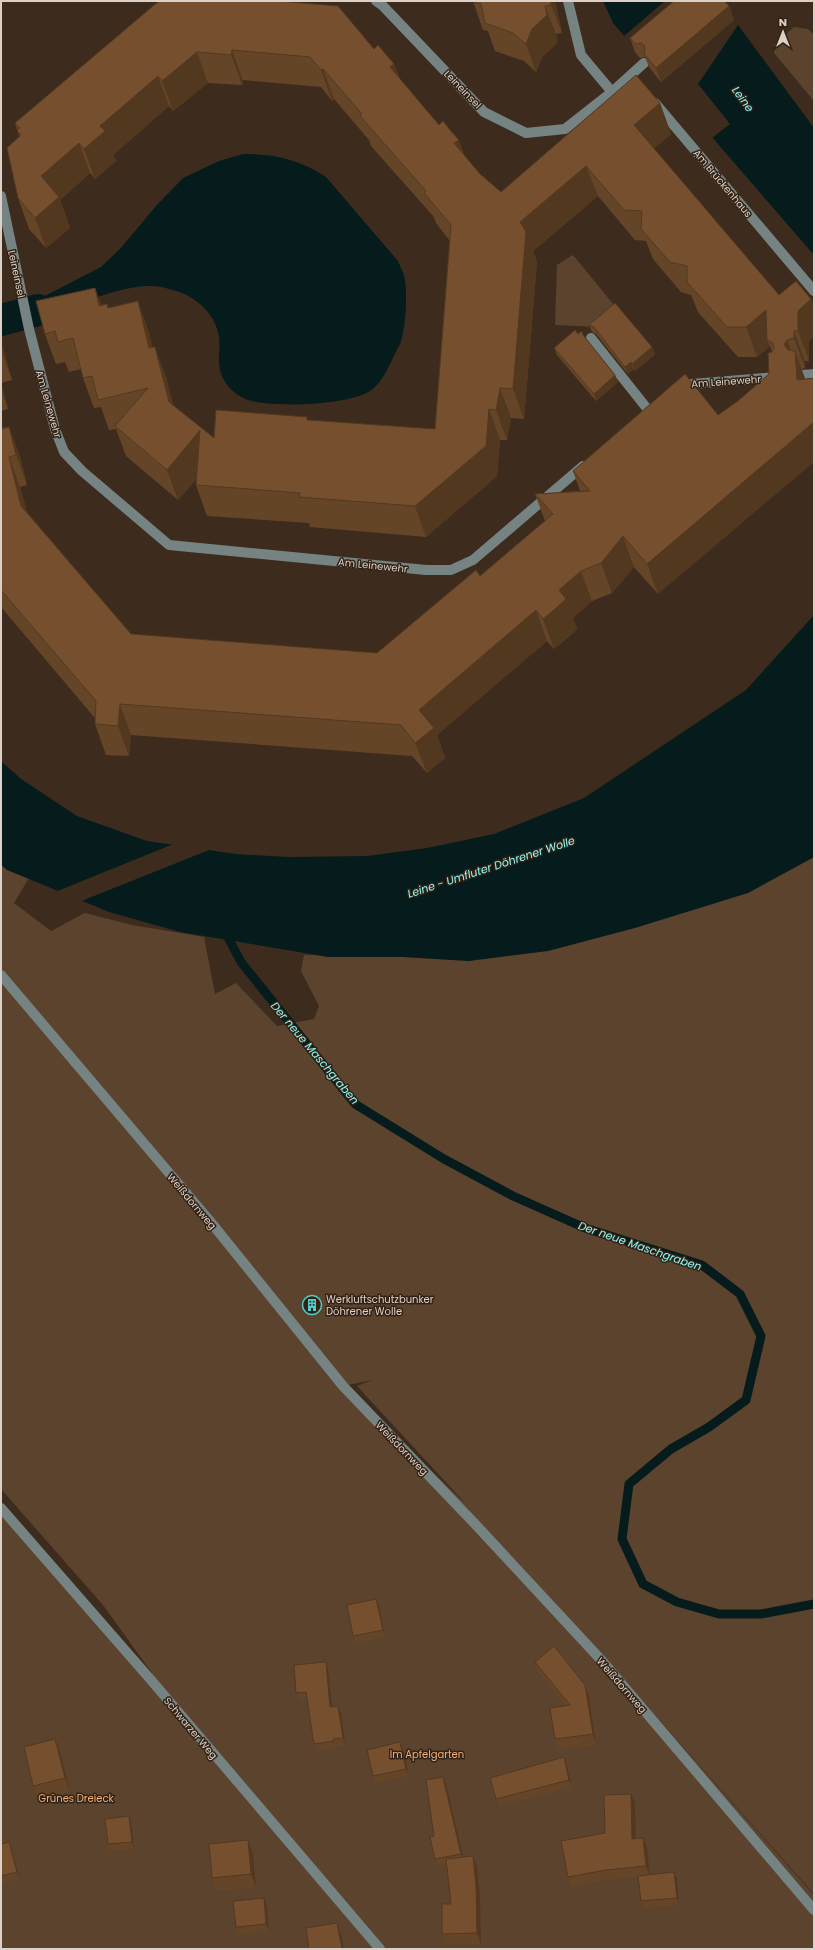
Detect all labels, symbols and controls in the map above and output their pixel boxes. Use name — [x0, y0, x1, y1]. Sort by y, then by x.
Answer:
north arrow — [763, 12, 803, 52]
text: N — [779, 14, 787, 30]
street label: Leineinsel — [440, 67, 485, 112]
water label: Leine — [728, 83, 758, 115]
street label: Am Brückenhaus — [690, 146, 756, 221]
street label: Leineinsel — [4, 249, 29, 299]
street label: Am Leinewehr — [32, 369, 65, 440]
street label: Am Leinewehr — [691, 372, 762, 391]
street label: Am Leinewehr — [337, 554, 409, 577]
water label: Leine - Umfluter Döhrener Wolle — [405, 832, 577, 902]
water label: Der neue Maschgraben — [267, 998, 363, 1108]
street label: Weißdornweg — [163, 1170, 220, 1233]
water label: Der neue Maschgraben — [576, 1217, 704, 1275]
place label: Werkluftschutzbunker Döhrener Wolle — [326, 1292, 434, 1319]
building icon: Werkluftschutzbunker Döhrener Wolle — [301, 1294, 323, 1316]
street label: Weißdornweg — [372, 1418, 431, 1479]
street label: Weißdornweg — [593, 1654, 650, 1717]
street label: Schwarzer Weg — [160, 1694, 221, 1763]
park label: Im Apfelgarten — [390, 1747, 464, 1762]
park label: Grünes Dreieck — [38, 1791, 114, 1806]

